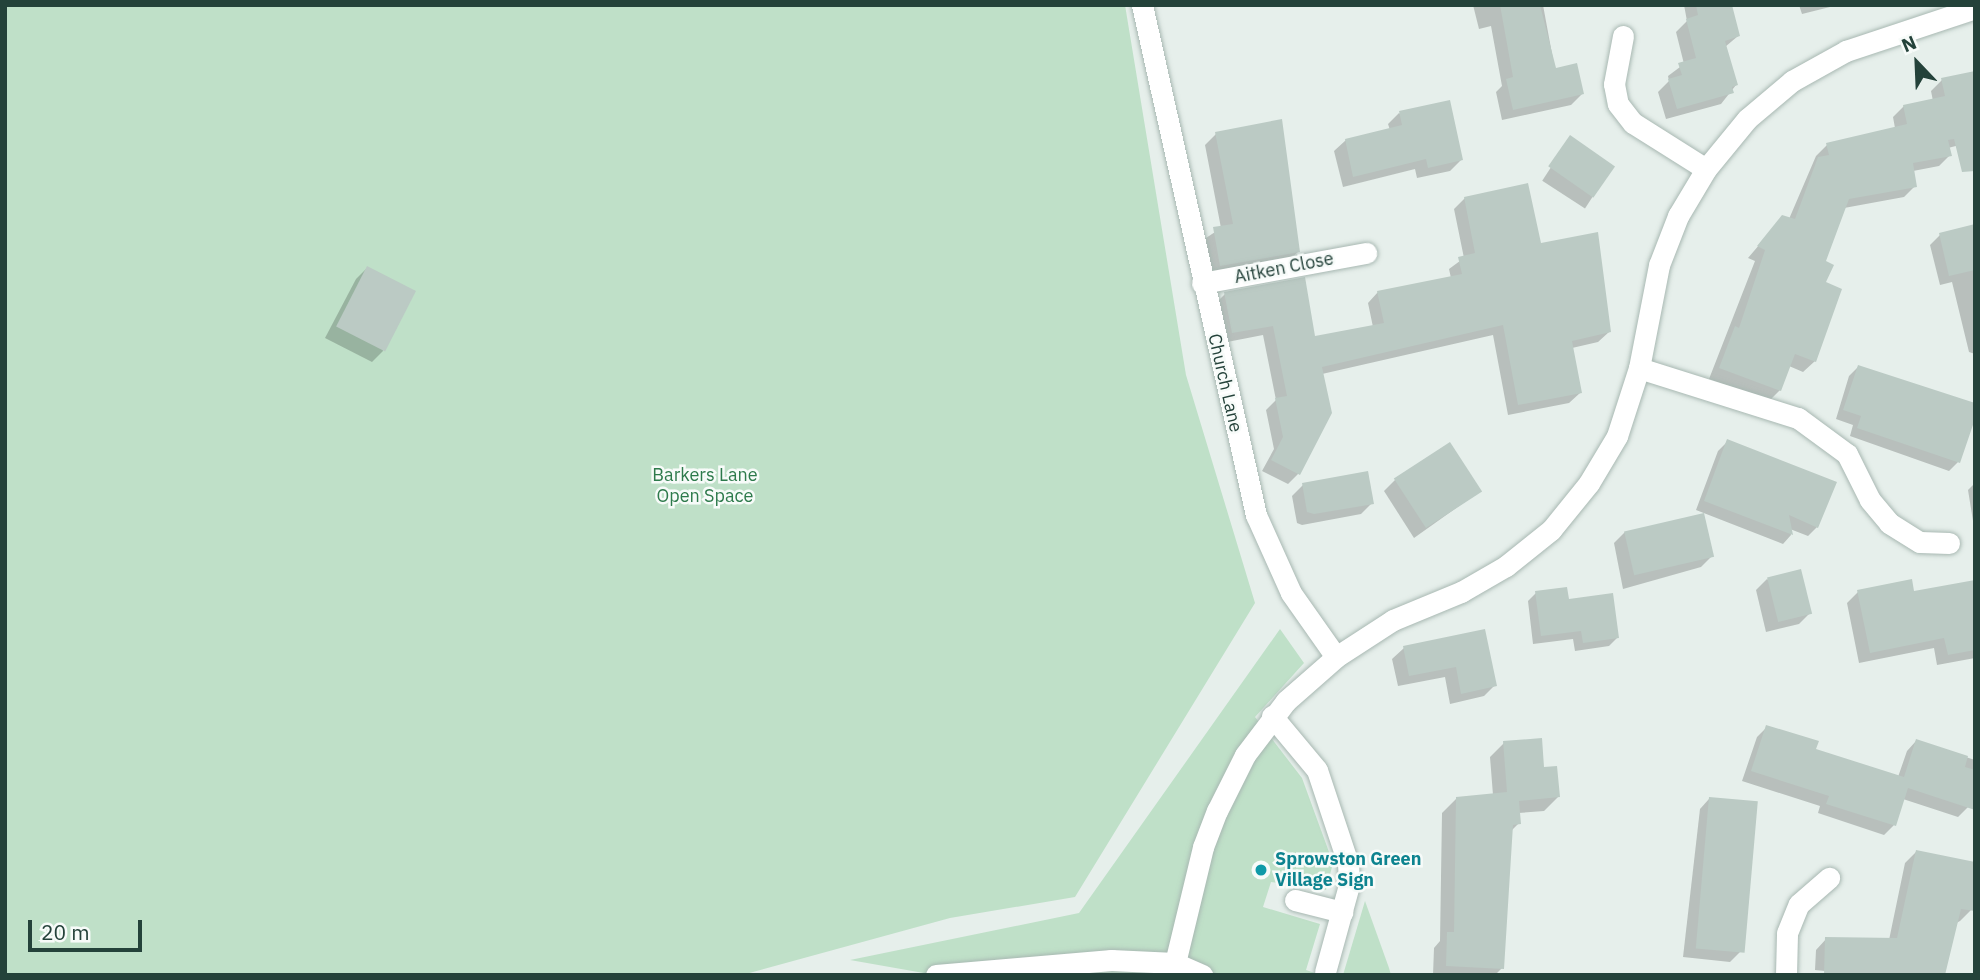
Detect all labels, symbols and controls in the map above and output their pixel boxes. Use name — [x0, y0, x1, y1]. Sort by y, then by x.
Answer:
north arrow — [1882, 28, 1952, 98]
text: N — [1898, 30, 1920, 57]
street label: Aitken Close — [1233, 248, 1335, 288]
street label: Church Lane — [1203, 332, 1247, 434]
park label: Barkers Lane Open Space — [652, 465, 758, 508]
place label: Sprowston Green Village Sign — [1275, 849, 1421, 892]
marker: Sprowston Green Village Sign — [1253, 862, 1269, 878]
scale bar — [32, 906, 145, 950]
text: 20 m — [41, 918, 90, 946]

